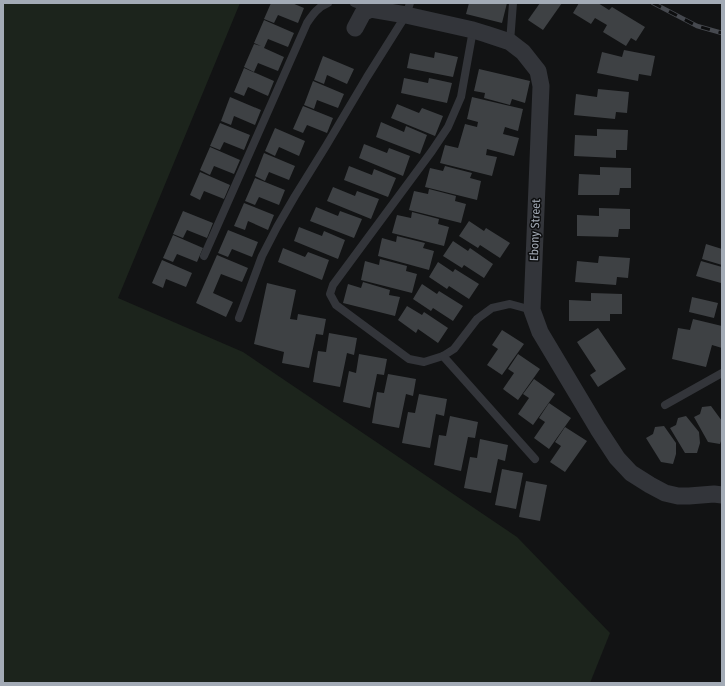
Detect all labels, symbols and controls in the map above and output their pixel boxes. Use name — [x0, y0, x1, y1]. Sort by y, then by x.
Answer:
street label: Ebony Street — [527, 199, 543, 261]

